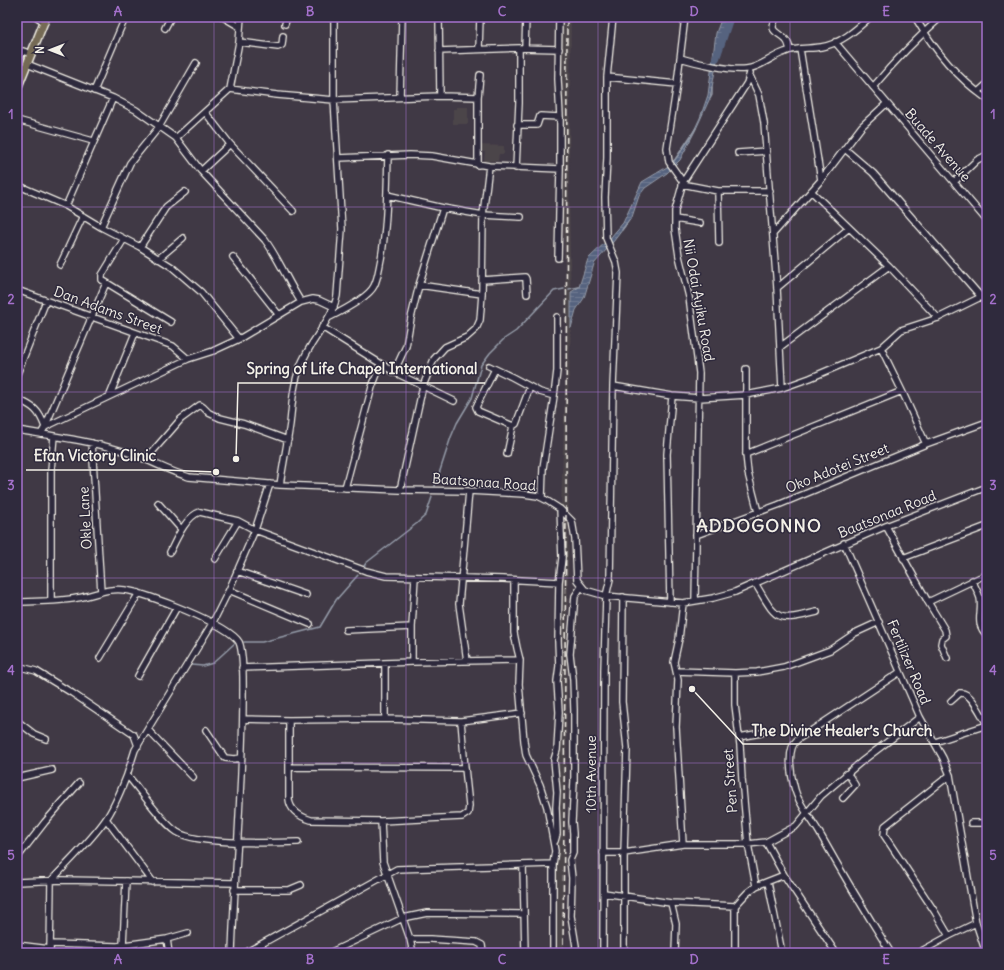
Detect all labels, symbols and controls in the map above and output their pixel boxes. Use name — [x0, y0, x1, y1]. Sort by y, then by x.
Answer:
text: A — [114, 3, 123, 20]
text: B — [306, 3, 315, 20]
text: C — [498, 3, 507, 20]
text: D — [689, 3, 699, 20]
text: E — [882, 3, 890, 20]
north arrow — [30, 30, 70, 70]
text: N — [33, 46, 47, 54]
street label: Buade Avenue — [901, 105, 975, 185]
text: 1 — [8, 106, 14, 123]
text: 1 — [990, 106, 996, 123]
street label: Nii Odai Ayiku Road — [679, 237, 719, 363]
street label: Dan Adams Street — [51, 282, 165, 338]
text: 2 — [7, 291, 15, 308]
text: 2 — [989, 291, 997, 308]
callout: Spring of Life Chapel International — [238, 356, 485, 383]
text: Spring of Life Chapel International — [247, 359, 477, 379]
street label: Oko Adotei Street — [783, 439, 892, 497]
callout: Efan Victory Clinic — [26, 443, 165, 470]
text: Efan Victory Clinic — [34, 446, 157, 466]
street label: Baatsonaa Road — [431, 469, 537, 495]
text: 3 — [7, 477, 15, 494]
text: 3 — [989, 477, 997, 494]
street label: Okle Lane — [74, 486, 96, 550]
street label: Baatsonaa Road — [835, 486, 939, 542]
district label: ADDOGONNO — [696, 514, 822, 537]
street label: Fertilizer Road — [883, 617, 935, 707]
text: 4 — [7, 662, 15, 679]
text: 4 — [989, 662, 997, 679]
callout: The Divine Healer’s Church — [743, 717, 940, 744]
text: The Divine Healer’s Church — [752, 721, 933, 740]
street label: 10th Avenue — [582, 735, 600, 813]
street label: Pen Street — [719, 748, 741, 814]
text: 5 — [7, 847, 15, 864]
text: 5 — [989, 847, 997, 864]
text: A — [114, 951, 123, 968]
text: B — [306, 951, 315, 968]
text: C — [498, 951, 507, 968]
text: D — [689, 951, 699, 968]
text: E — [882, 951, 890, 968]

